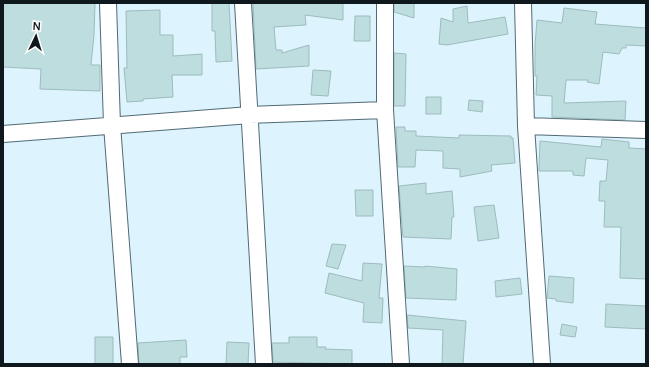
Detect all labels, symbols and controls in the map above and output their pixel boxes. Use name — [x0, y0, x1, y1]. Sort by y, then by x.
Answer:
north arrow — [16, 16, 56, 56]
text: N — [32, 18, 41, 33]

